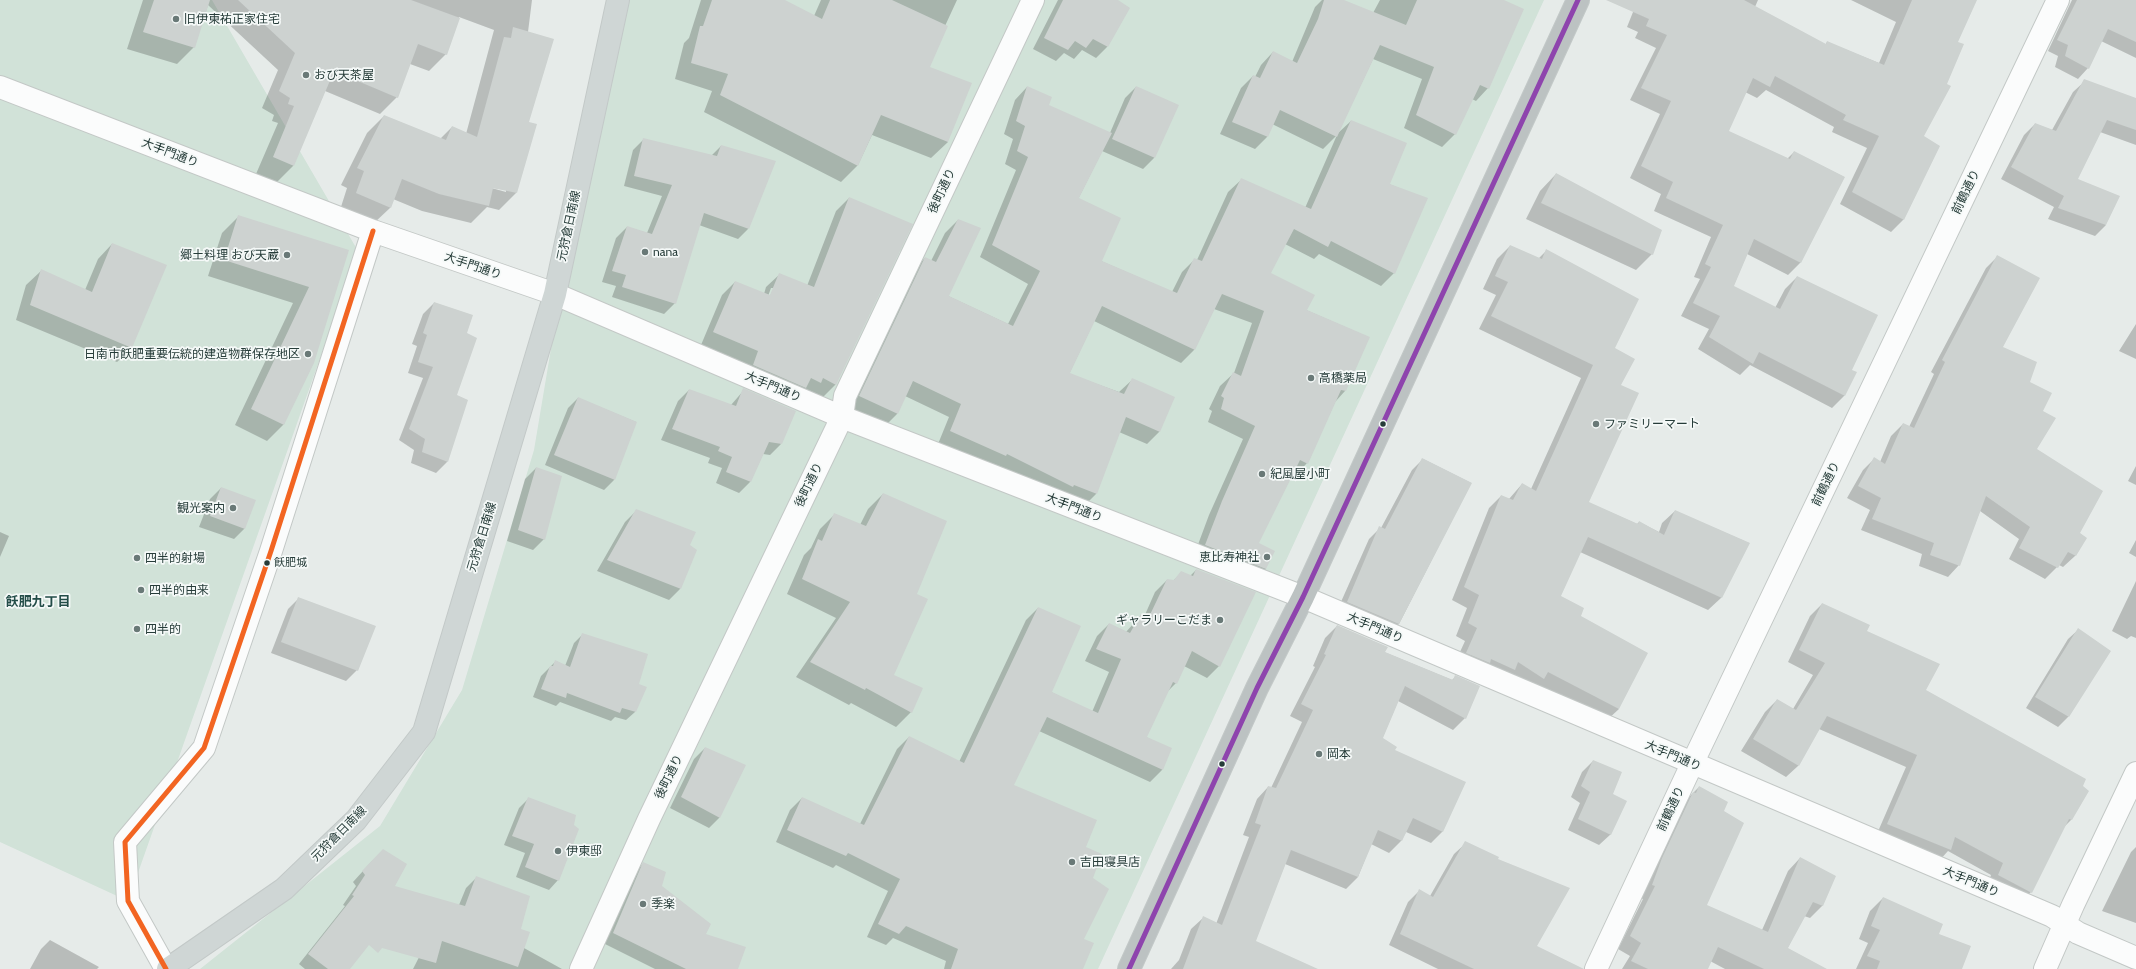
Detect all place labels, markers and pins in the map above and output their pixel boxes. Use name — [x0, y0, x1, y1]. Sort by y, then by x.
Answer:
place label: 旧伊東祐正家住宅 — [184, 12, 280, 26]
marker: 旧伊東祐正家住宅 — [171, 14, 181, 24]
place label: おび天茶屋 — [314, 68, 374, 82]
marker: おび天茶屋 — [301, 70, 311, 80]
place label: nana — [653, 245, 678, 259]
marker: nana — [640, 247, 650, 257]
place label: 郷土料理 おび天蔵 — [180, 248, 279, 262]
marker: 郷土料理 おび天蔵 — [282, 250, 292, 260]
place label: 日南市飫肥重要伝統的建造物群保存地区 — [84, 347, 300, 361]
marker: 日南市飫肥重要伝統的建造物群保存地区 — [303, 349, 313, 359]
place label: 高橋薬局 — [1319, 371, 1367, 385]
marker: 高橋薬局 — [1306, 373, 1316, 383]
place label: ファミリーマート — [1604, 417, 1700, 431]
unlabelled marker — [1378, 419, 1388, 429]
marker: ファミリーマート — [1591, 419, 1601, 429]
place label: 紀風屋小町 — [1270, 467, 1330, 481]
marker: 紀風屋小町 — [1257, 469, 1267, 479]
place label: 観光案内 — [177, 501, 225, 515]
marker: 観光案内 — [228, 503, 238, 513]
place label: 恵比寿神社 — [1199, 550, 1259, 564]
place label: 四半的射場 — [145, 551, 205, 565]
marker: 恵比寿神社 — [1262, 552, 1272, 562]
marker: 四半的射場 — [132, 553, 142, 563]
place label: 飫肥城 — [274, 556, 307, 570]
marker: 飫肥城 — [262, 558, 272, 568]
place label: 四半的由来 — [149, 583, 209, 597]
marker: 四半的由来 — [136, 585, 146, 595]
place label: ギャラリーこだま — [1116, 613, 1212, 627]
marker: ギャラリーこだま — [1215, 615, 1225, 625]
place label: 四半的 — [145, 622, 181, 636]
marker: 四半的 — [132, 624, 142, 634]
place label: 岡本 — [1327, 747, 1351, 761]
marker: 岡本 — [1314, 749, 1324, 759]
unlabelled marker — [1217, 759, 1227, 769]
place label: 伊東邸 — [566, 844, 602, 858]
marker: 伊東邸 — [553, 846, 563, 856]
place label: 吉田寝具店 — [1080, 855, 1140, 869]
marker: 吉田寝具店 — [1067, 857, 1077, 867]
place label: 季楽 — [651, 897, 675, 911]
marker: 季楽 — [638, 899, 648, 909]

